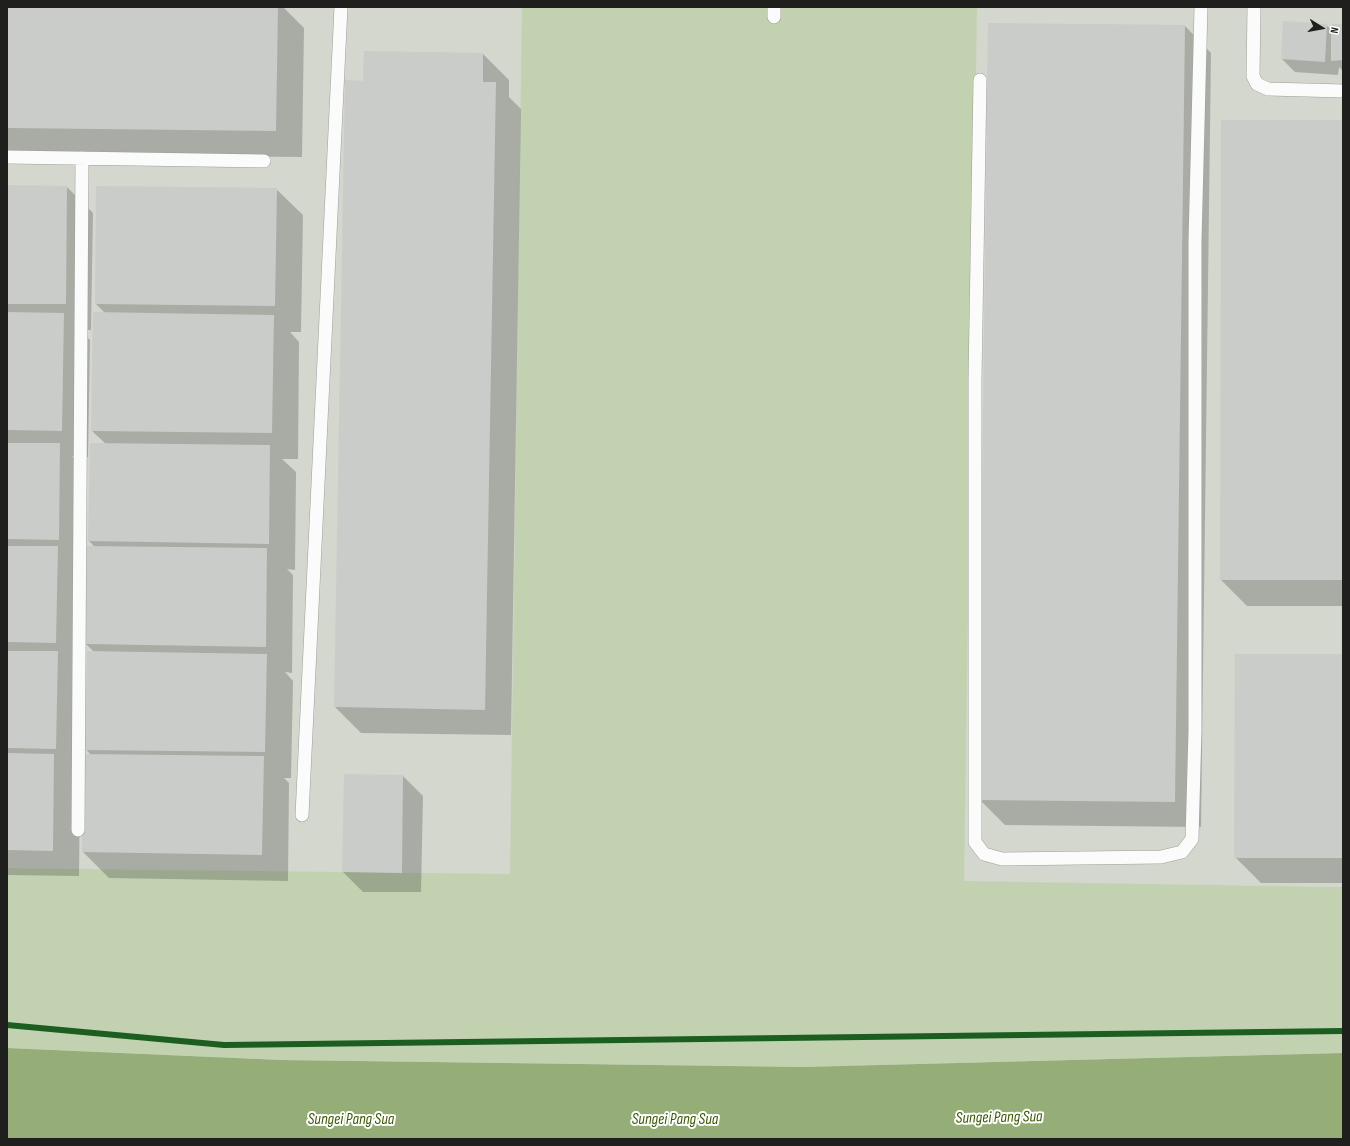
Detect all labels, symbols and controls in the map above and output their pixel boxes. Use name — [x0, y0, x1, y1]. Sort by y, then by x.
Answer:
north arrow — [1302, 8, 1342, 48]
text: N — [1327, 26, 1341, 35]
water label: Sungei Pang Sua — [956, 1108, 1042, 1128]
water label: Sungei Pang Sua — [308, 1110, 394, 1130]
water label: Sungei Pang Sua — [632, 1110, 718, 1130]

